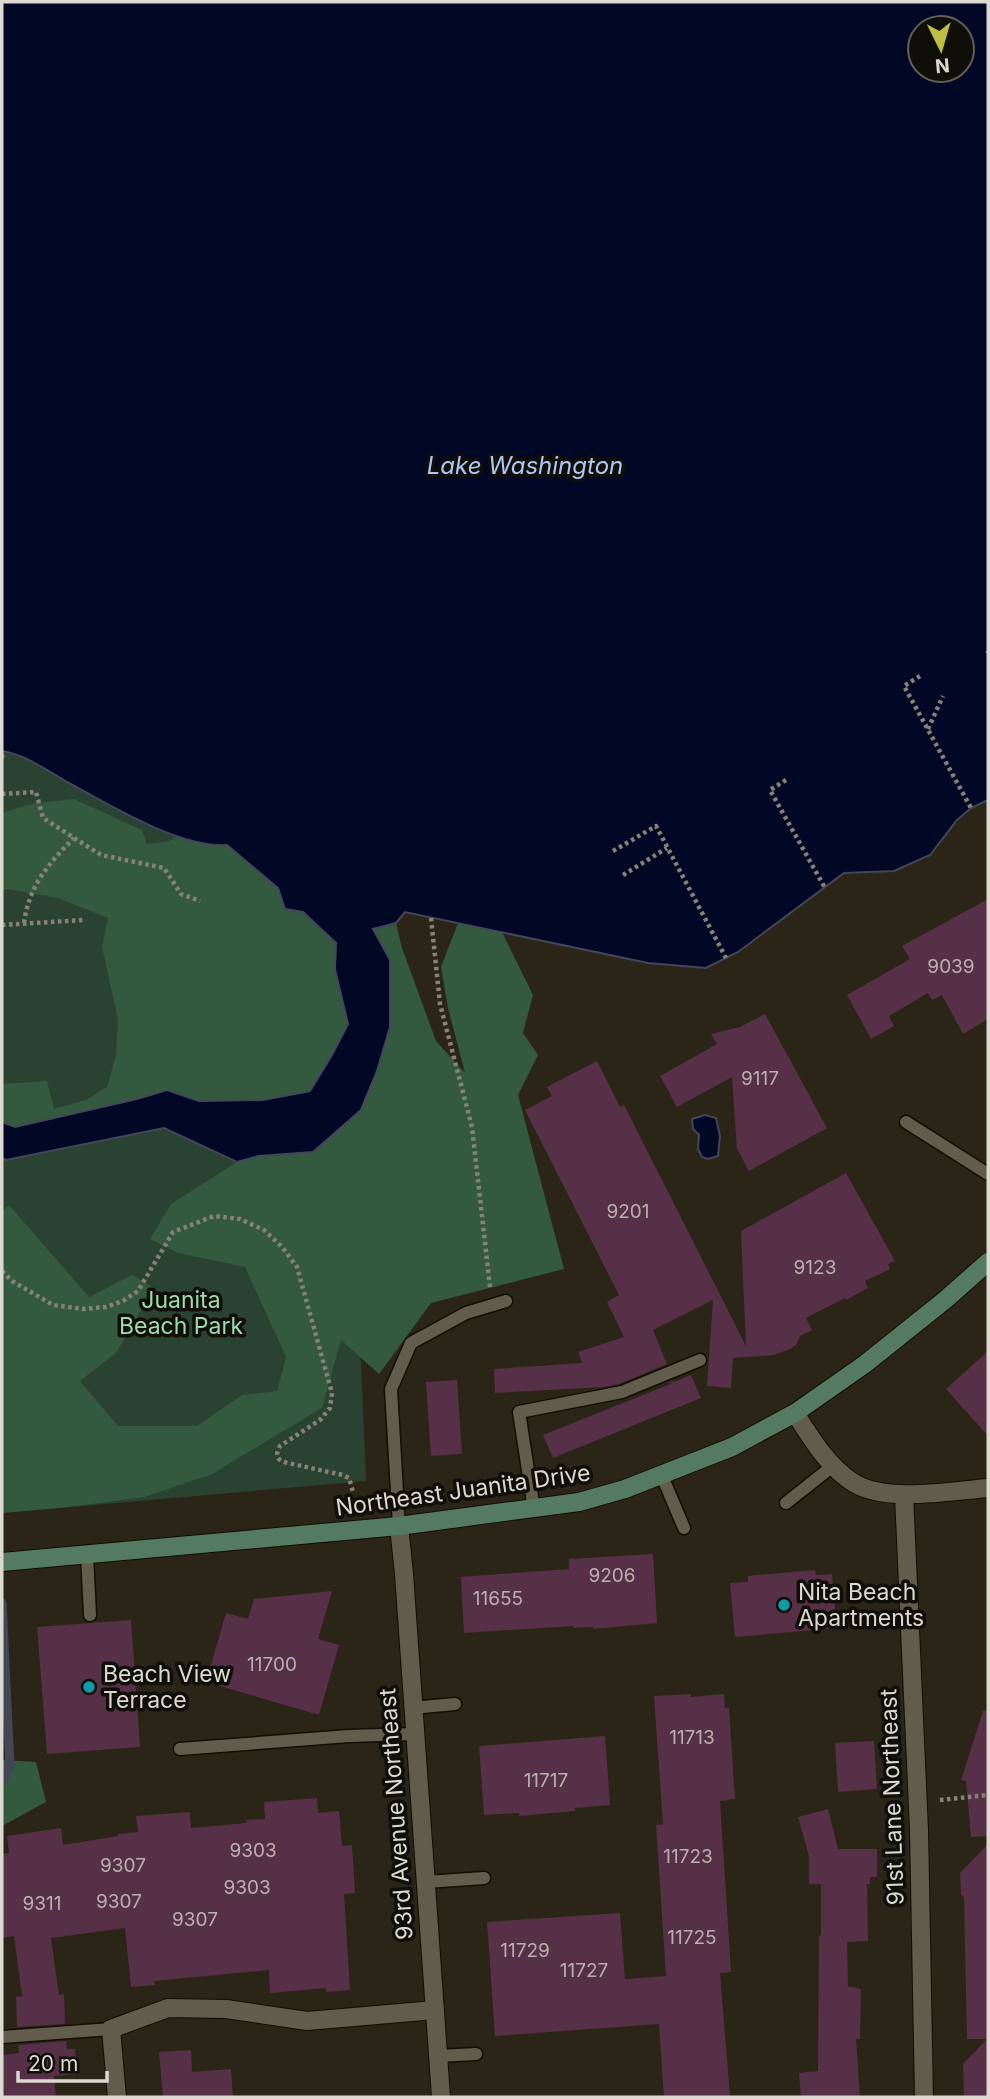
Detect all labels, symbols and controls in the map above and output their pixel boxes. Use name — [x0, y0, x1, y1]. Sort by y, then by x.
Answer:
north arrow — [906, 14, 976, 84]
text: N — [934, 53, 951, 78]
water label: Lake Washington — [427, 451, 623, 480]
house number: 9039 — [927, 955, 975, 978]
house number: 9117 — [741, 1067, 779, 1090]
house number: 9201 — [606, 1200, 650, 1223]
house number: 9123 — [794, 1256, 836, 1279]
park label: Juanita Beach Park — [119, 1286, 243, 1340]
street label: Northeast Juanita Drive — [334, 1458, 592, 1522]
house number: 9206 — [588, 1564, 636, 1587]
place label: Nita Beach Apartments — [798, 1578, 924, 1632]
house number: 11655 — [473, 1587, 523, 1610]
marker: Nita Beach Apartments — [776, 1597, 792, 1613]
house number: 11700 — [247, 1653, 297, 1676]
place label: Beach View Terrace — [103, 1660, 231, 1714]
marker: Beach View Terrace — [81, 1679, 97, 1695]
street label: 93rd Avenue Northeast — [373, 1687, 419, 1941]
street label: 91st Lane Northeast — [874, 1688, 910, 1906]
house number: 11713 — [669, 1726, 715, 1749]
house number: 11717 — [524, 1769, 568, 1792]
house number: 9303 — [229, 1839, 277, 1862]
house number: 11723 — [663, 1845, 713, 1868]
house number: 9307 — [100, 1854, 146, 1877]
house number: 9303 — [223, 1876, 271, 1899]
house number: 9307 — [96, 1890, 142, 1913]
house number: 9311 — [23, 1892, 61, 1915]
house number: 9307 — [172, 1908, 218, 1931]
house number: 11725 — [667, 1926, 717, 1949]
house number: 11729 — [500, 1939, 550, 1962]
house number: 11727 — [560, 1959, 608, 1982]
scale bar — [18, 2039, 107, 2084]
text: 20 m — [28, 2051, 78, 2076]

